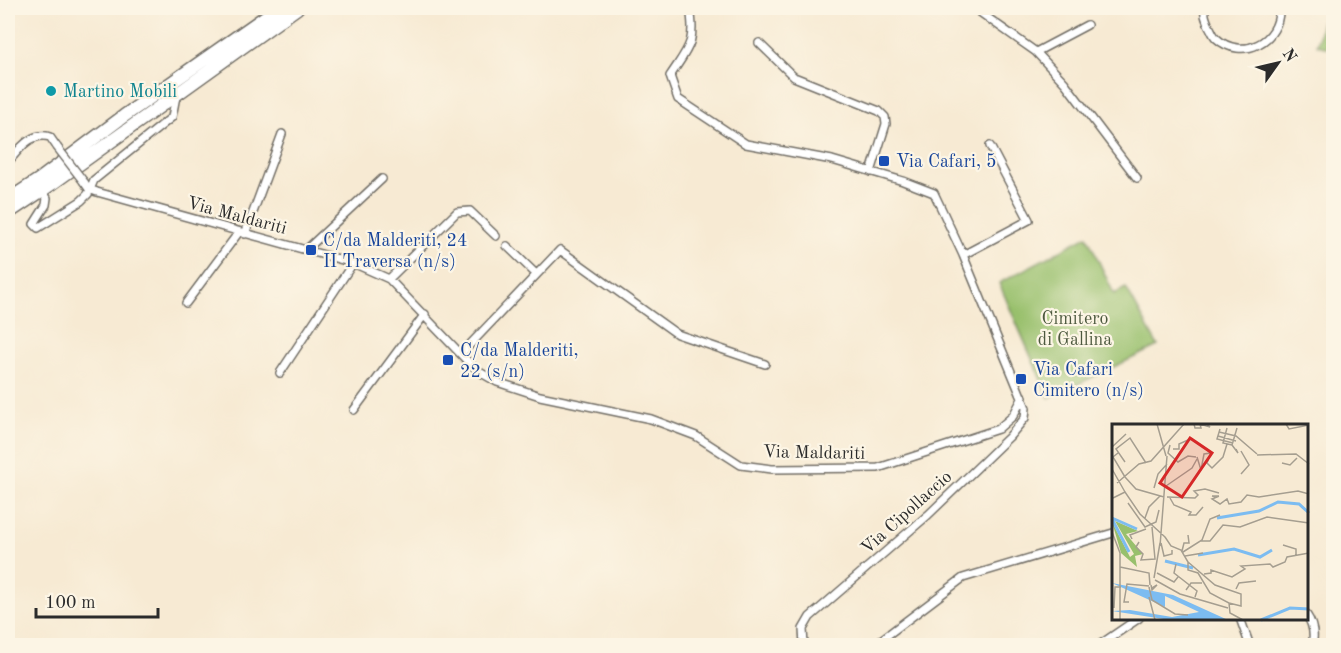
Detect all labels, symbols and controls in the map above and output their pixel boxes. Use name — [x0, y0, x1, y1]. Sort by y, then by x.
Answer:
north arrow — [1248, 33, 1308, 93]
text: N — [1279, 46, 1299, 66]
place label: Martino Mobili — [63, 83, 177, 101]
marker: Martino Mobili — [44, 84, 58, 98]
place label: Via Cafari, 5 — [896, 153, 996, 171]
marker: Via Cafari, 5 — [877, 154, 891, 168]
street label: Via Maldariti — [185, 194, 289, 238]
place label: C/da Malderiti, 24 II Traversa (n/s) — [323, 232, 467, 271]
marker: C/da Malderiti, 24 II Traversa (n/s) — [304, 243, 318, 257]
park label: Cimitero di Gallina — [1038, 310, 1112, 349]
place label: C/da Malderiti, 22 (s/n) — [460, 342, 578, 381]
marker: C/da Malderiti, 22 (s/n) — [441, 353, 455, 367]
place label: Via Cafari Cimitero (n/s) — [1033, 361, 1144, 400]
marker: Via Cafari Cimitero (n/s) — [1014, 372, 1028, 386]
inset map — [1112, 424, 1308, 620]
street label: Via Maldariti — [763, 443, 865, 463]
street label: Via Cipollaccio — [858, 467, 956, 558]
scale bar — [36, 581, 158, 619]
text: 100 m — [45, 594, 96, 612]

